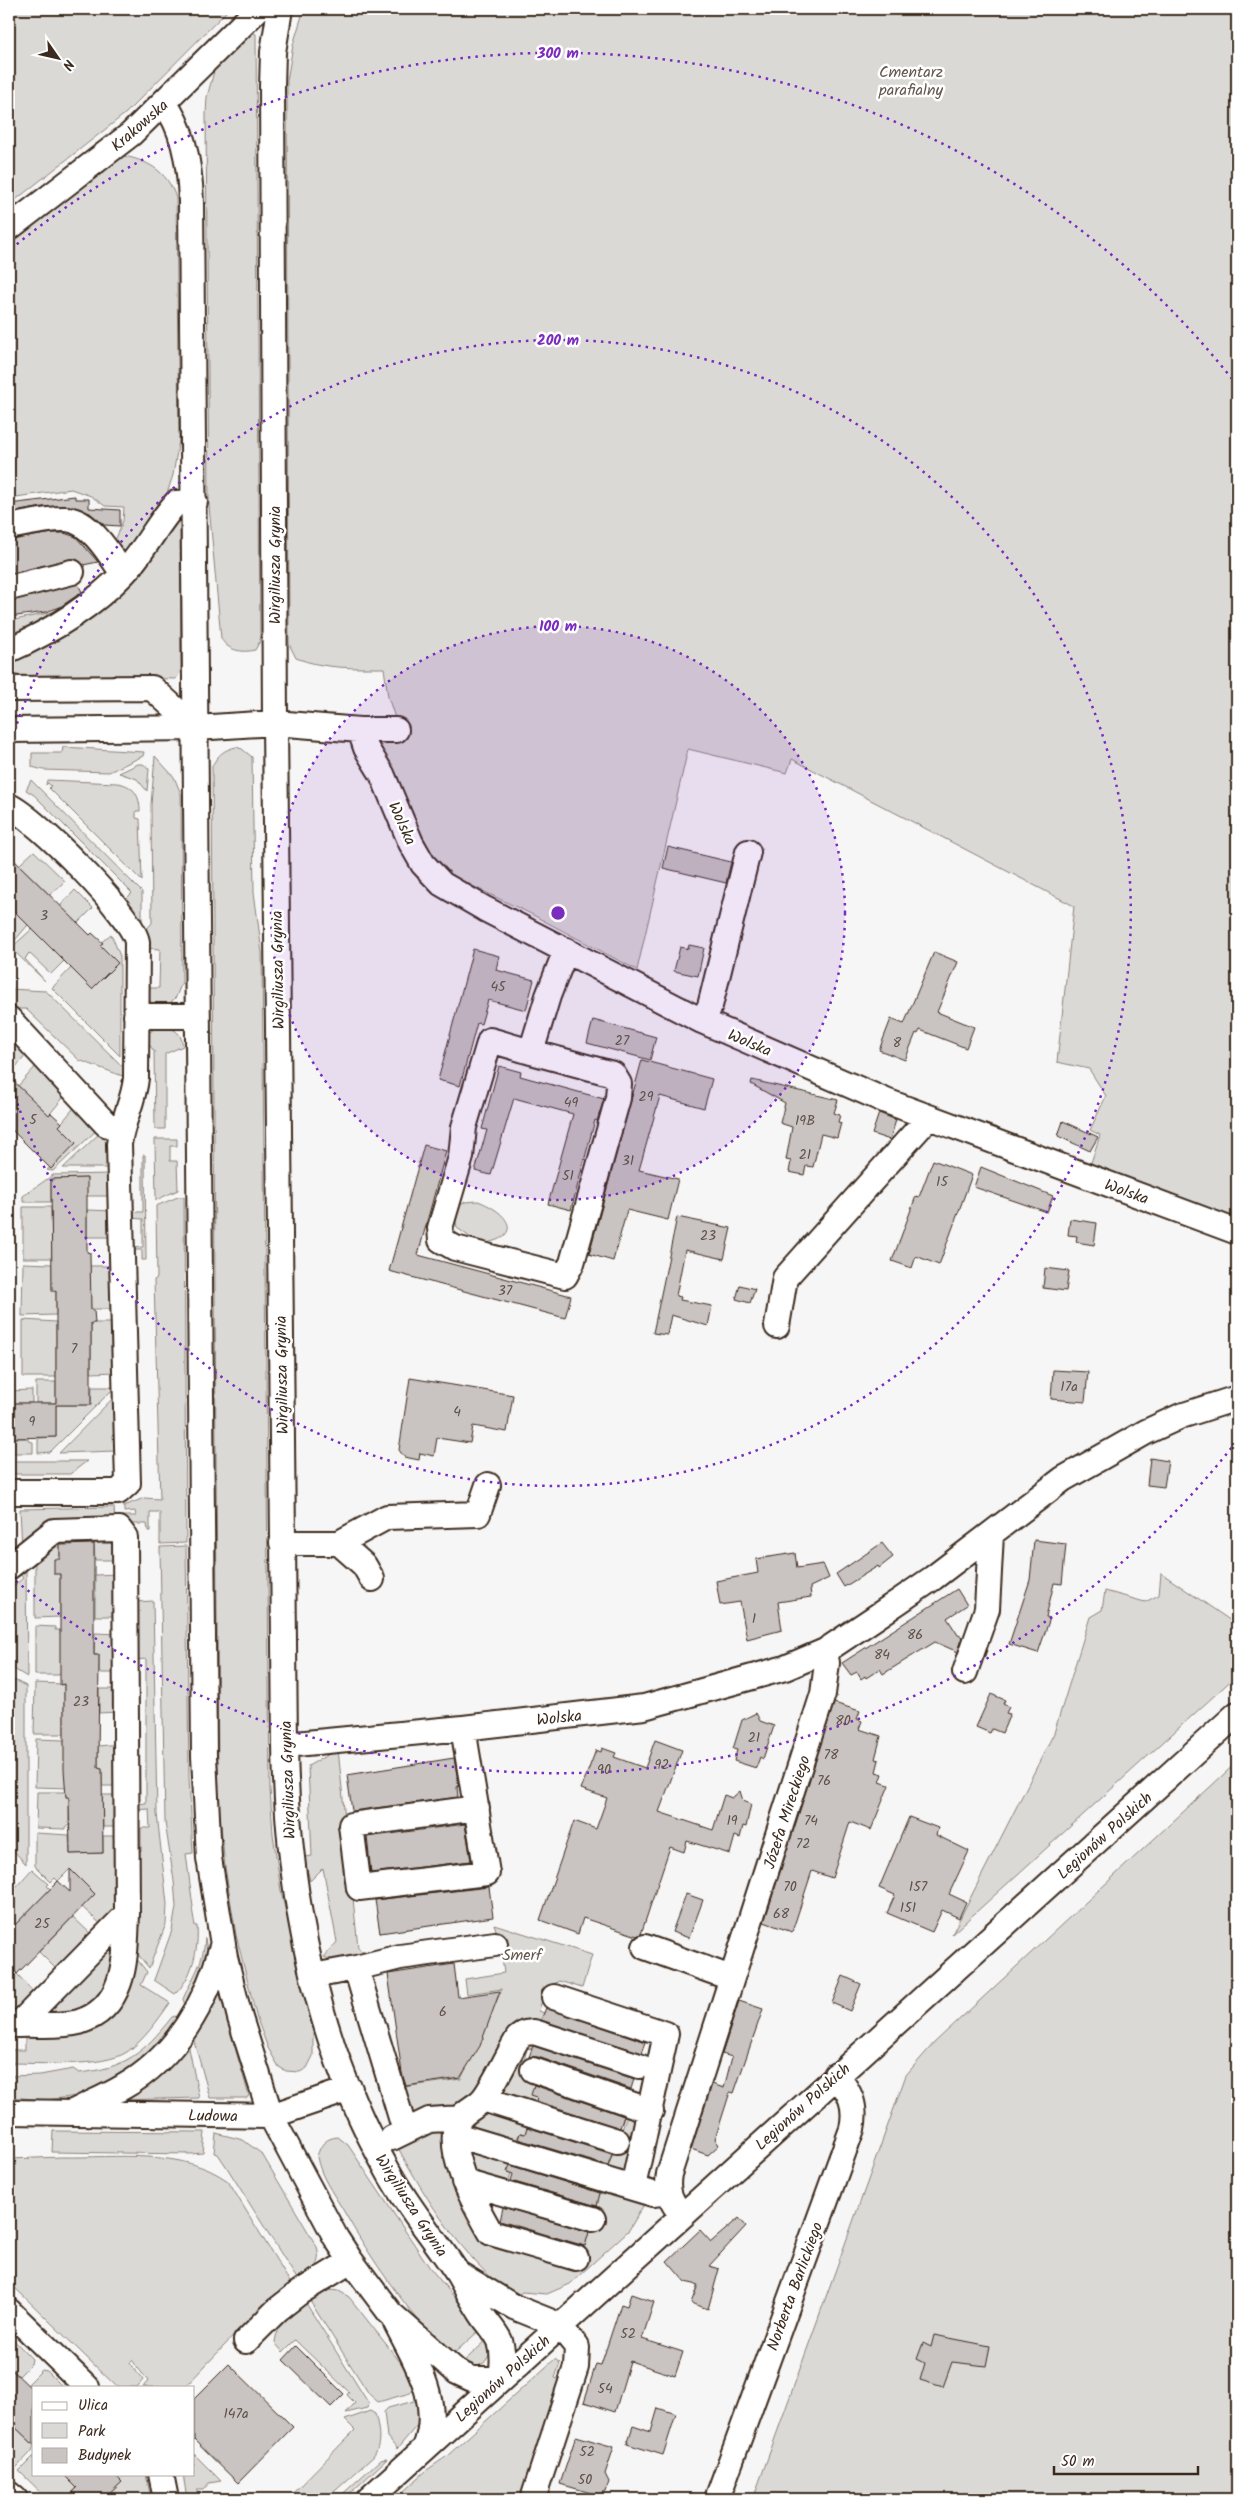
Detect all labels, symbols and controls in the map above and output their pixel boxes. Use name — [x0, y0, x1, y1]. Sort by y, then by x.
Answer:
north arrow — [32, 32, 82, 82]
text: 300 m — [536, 42, 579, 66]
text: N — [56, 55, 80, 75]
park label: Cmentarz parafialny — [878, 60, 943, 103]
street label: Krakowska — [106, 94, 174, 158]
text: 200 m — [537, 329, 579, 353]
street label: Wirgiliusza Grynia — [263, 506, 288, 624]
text: 100 m — [539, 615, 577, 639]
street label: Wolska — [381, 798, 422, 849]
centre of rings — [549, 904, 567, 922]
house number: 3 — [40, 905, 48, 927]
street label: Wirgiliusza Grynia — [265, 910, 292, 1030]
house number: 45 — [490, 976, 507, 998]
street label: Wolska — [724, 1023, 775, 1064]
house number: 27 — [615, 1030, 630, 1052]
house number: 8 — [893, 1032, 902, 1054]
house number: 29 — [639, 1086, 654, 1108]
house number: 49 — [564, 1092, 578, 1114]
house number: 5 — [29, 1109, 38, 1131]
house number: 19B — [795, 1110, 815, 1132]
house number: 21 — [799, 1144, 811, 1166]
house number: 31 — [622, 1150, 634, 1172]
house number: 51 — [562, 1165, 574, 1187]
house number: 15 — [936, 1171, 949, 1193]
street label: Wolska — [1101, 1173, 1152, 1212]
house number: 23 — [700, 1225, 716, 1247]
house number: 37 — [498, 1280, 513, 1302]
street label: Wirgiliusza Grynia — [269, 1315, 296, 1435]
house number: 7 — [71, 1338, 78, 1360]
house number: 17a — [1060, 1376, 1078, 1398]
house number: 4 — [453, 1401, 461, 1423]
house number: 9 — [29, 1411, 36, 1433]
house number: 1 — [752, 1608, 756, 1630]
house number: 86 — [907, 1624, 923, 1646]
house number: 84 — [874, 1644, 890, 1666]
house number: 23 — [73, 1691, 89, 1713]
street label: Wolska — [535, 1704, 583, 1733]
house number: 80 — [835, 1710, 851, 1732]
street label: Wirgiliusza Grynia — [274, 1720, 303, 1840]
house number: 21 — [748, 1727, 760, 1749]
house number: 78 — [824, 1744, 839, 1766]
street label: Józefa Mireckiego — [757, 1752, 818, 1873]
house number: 92 — [655, 1754, 669, 1776]
house number: 90 — [597, 1759, 611, 1781]
house number: 76 — [817, 1770, 831, 1792]
street label: Legionów Polskich — [1052, 1786, 1158, 1886]
house number: 19 — [726, 1810, 738, 1832]
house number: 74 — [804, 1810, 818, 1832]
house number: 72 — [796, 1833, 810, 1855]
house number: 70 — [783, 1876, 797, 1898]
house number: 157 — [909, 1876, 928, 1898]
house number: 151 — [900, 1897, 916, 1919]
house number: 68 — [773, 1903, 790, 1925]
house number: 25 — [34, 1913, 51, 1935]
park label: Smerf — [502, 1943, 544, 1968]
house number: 6 — [439, 2001, 447, 2023]
street label: Legionów Polskich — [750, 2057, 856, 2157]
street label: Ludowa — [188, 2104, 238, 2129]
street label: Wirgiliusza Grynia — [368, 2149, 454, 2262]
street label: Norberta Barlickiego — [760, 2219, 830, 2354]
house number: 52 — [620, 2323, 636, 2345]
street label: Legionów Polskich — [450, 2329, 556, 2429]
house number: 54 — [597, 2378, 613, 2400]
legend — [32, 2386, 195, 2476]
text: Ulica — [78, 2394, 108, 2418]
house number: 147a — [223, 2403, 249, 2425]
text: Park — [78, 2420, 106, 2444]
house number: 52 — [579, 2441, 595, 2463]
scale bar — [1054, 2443, 1197, 2475]
text: Budynek — [78, 2444, 132, 2468]
text: 50 m — [1061, 2450, 1095, 2474]
house number: 50 — [578, 2469, 592, 2491]

